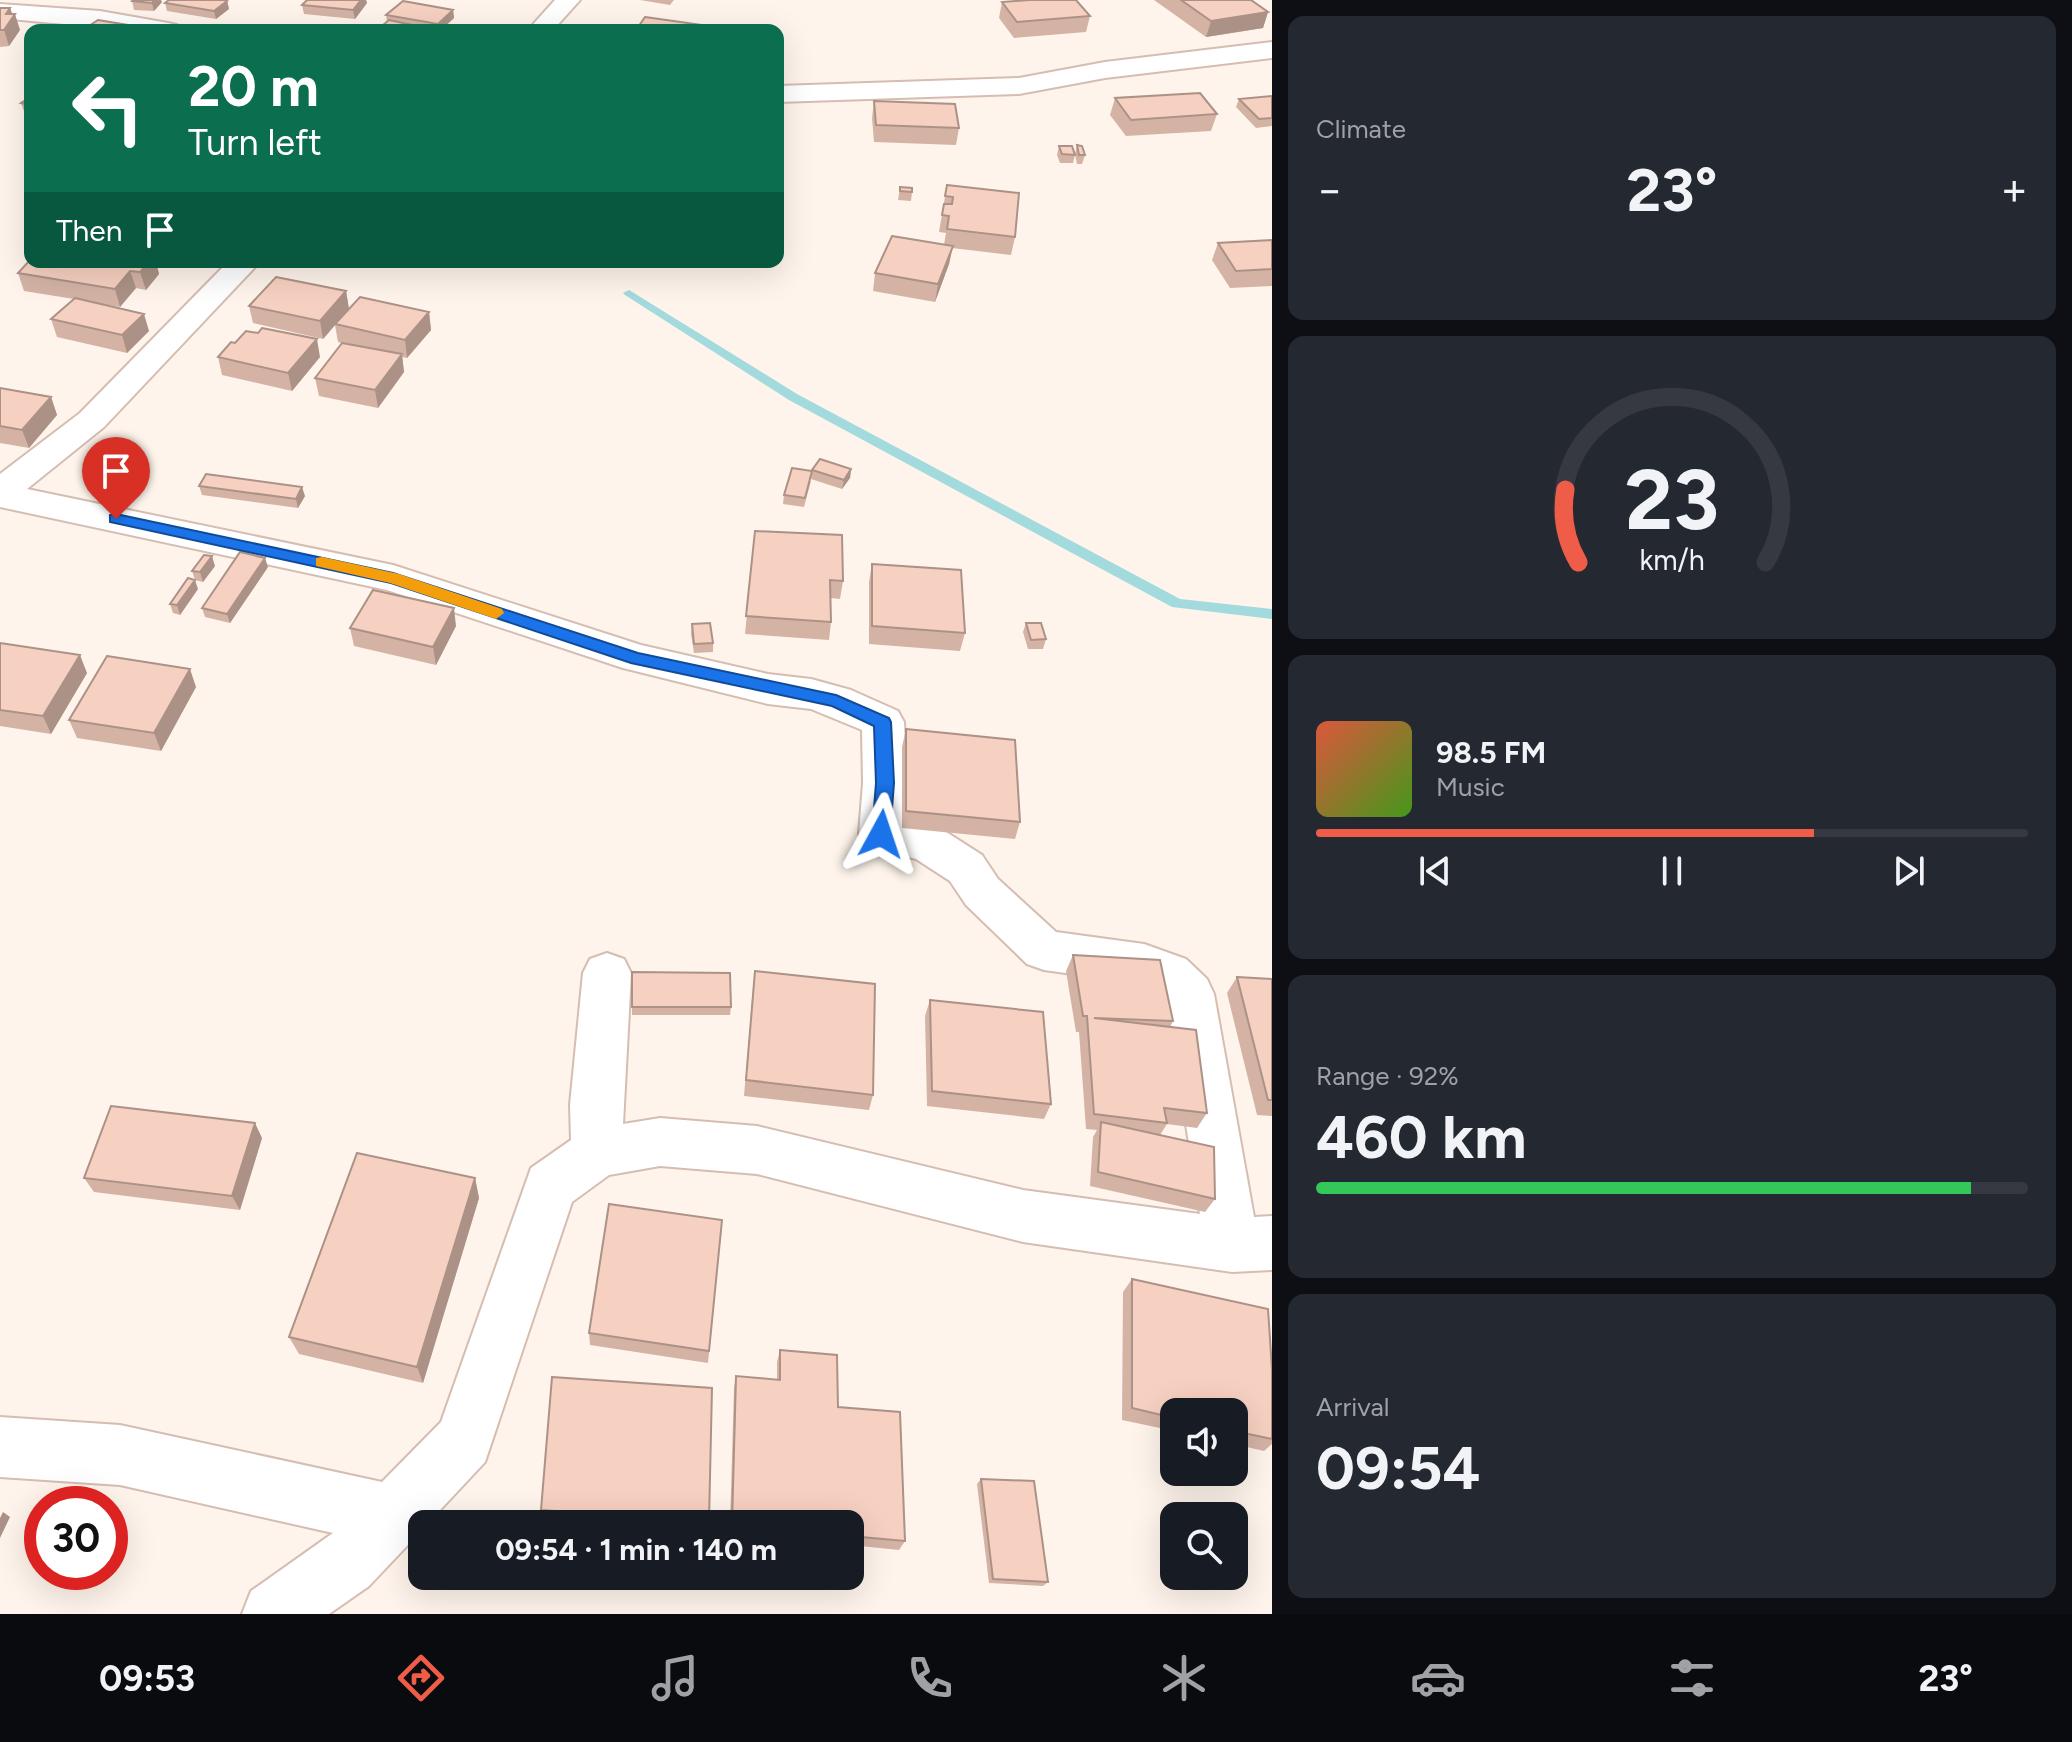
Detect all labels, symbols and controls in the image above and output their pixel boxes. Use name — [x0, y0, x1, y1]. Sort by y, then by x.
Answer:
text: 20 m — [188, 53, 319, 120]
icon: left — [56, 56, 160, 160]
text: Climate — [1316, 113, 1406, 145]
text: Turn left — [188, 121, 322, 164]
text: 23° — [1627, 154, 1717, 226]
text: − — [1316, 163, 1343, 216]
text: + — [2001, 163, 2028, 216]
icon: arrive — [138, 208, 182, 252]
text: Then — [56, 212, 122, 249]
pin — [82, 437, 150, 519]
icon: arrive — [94, 449, 138, 493]
text: 23 — [1625, 450, 1719, 550]
text: km/h — [1639, 544, 1705, 578]
text: 98.5 FM — [1436, 734, 1546, 771]
text: Music — [1436, 771, 1505, 803]
position arrow — [839, 792, 923, 876]
icon: previous — [1413, 849, 1457, 893]
icon: pause — [1650, 849, 1694, 893]
icon: next — [1887, 849, 1931, 893]
text: Range · 92% — [1316, 1060, 1459, 1092]
text: 460 km — [1316, 1101, 1527, 1173]
text: Arrival — [1316, 1391, 1389, 1423]
map controls — [1160, 1398, 1248, 1590]
button: sound — [1160, 1398, 1248, 1486]
text: 09:54 — [1316, 1432, 1481, 1504]
speed limit sign: 30 — [24, 1486, 128, 1590]
button: search — [1160, 1502, 1248, 1590]
text: 09:54 · 1 min · 140 m — [495, 1531, 777, 1568]
icon: directions — [393, 1650, 449, 1706]
icon: music — [647, 1650, 703, 1706]
icon: phone — [902, 1650, 958, 1706]
icon: climate — [1156, 1650, 1212, 1706]
icon: car — [1410, 1650, 1466, 1706]
icon: filters — [1664, 1650, 1720, 1706]
text: 09:53 — [99, 1657, 195, 1700]
text: 23° — [1918, 1657, 1973, 1700]

